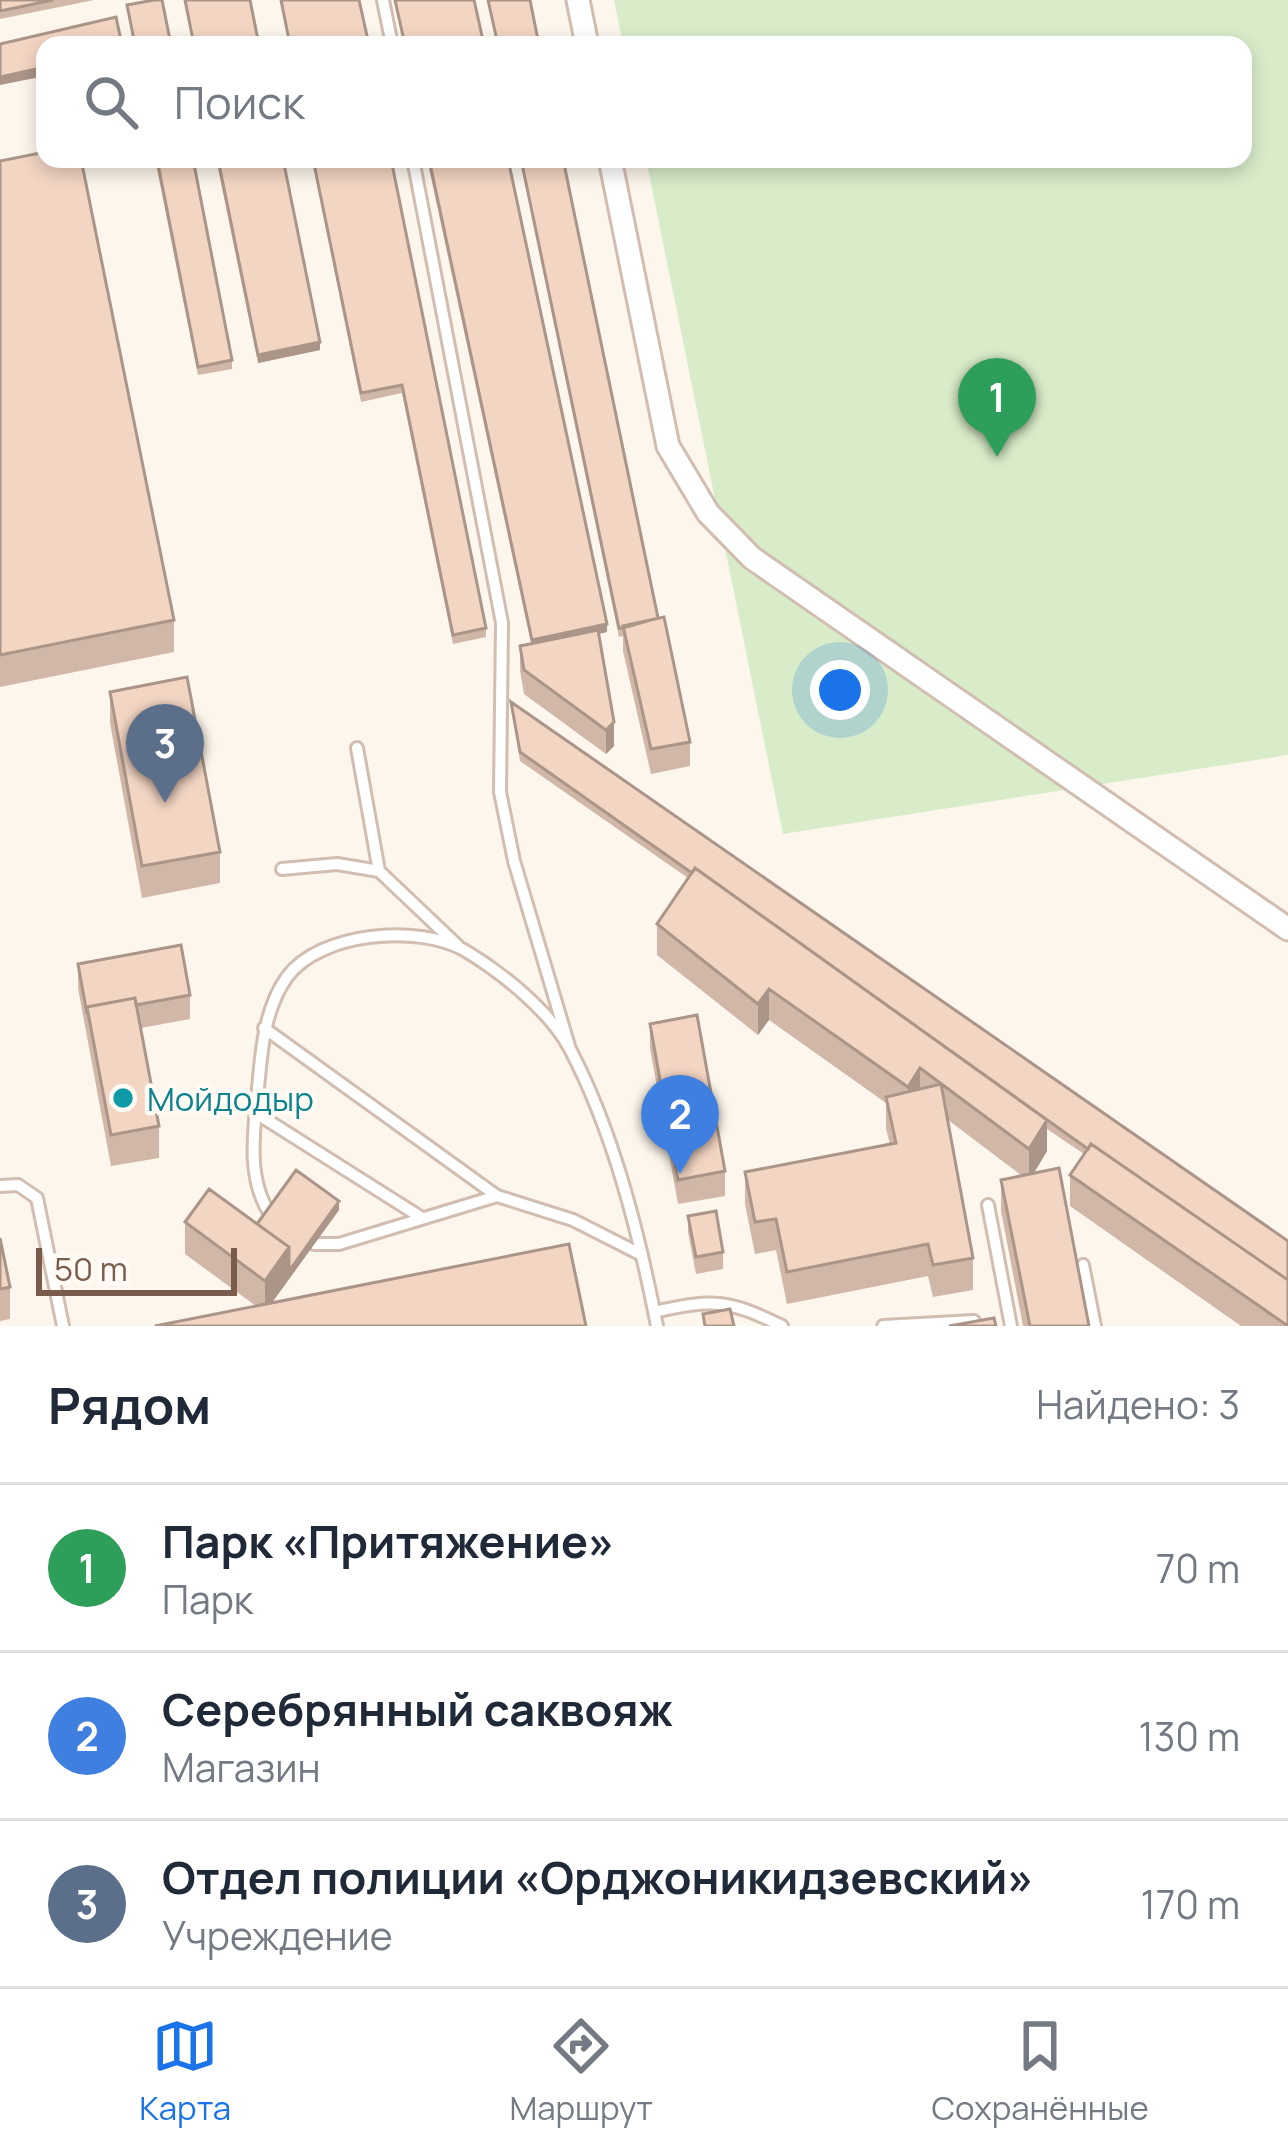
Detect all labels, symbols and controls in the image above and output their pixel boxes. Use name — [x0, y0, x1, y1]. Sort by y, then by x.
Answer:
search box — [36, 36, 1252, 168]
icon: search — [78, 69, 144, 135]
text: Поиск — [174, 71, 305, 133]
pin: 1 — [958, 358, 1036, 457]
your location — [810, 660, 870, 720]
pin: 3 — [126, 704, 204, 803]
pin: 2 — [641, 1075, 719, 1174]
place label: Мойдодыр — [147, 1076, 314, 1121]
marker: Мойдодыр — [110, 1085, 136, 1111]
scale bar — [36, 1242, 237, 1295]
text: 50 m — [54, 1246, 128, 1291]
text: Рядом — [48, 1370, 211, 1439]
text: Найдено: 3 — [1036, 1377, 1240, 1431]
text: Парк «Притяжение» — [162, 1510, 615, 1572]
text: 1 — [78, 1541, 96, 1595]
text: 70 m — [1156, 1541, 1240, 1595]
text: Парк — [162, 1572, 253, 1626]
text: Серебрянный саквояж — [162, 1678, 673, 1740]
text: 2 — [75, 1709, 99, 1763]
text: 130 m — [1139, 1709, 1240, 1763]
text: Магазин — [162, 1740, 320, 1794]
text: Отдел полиции «Орджоникидзевский» — [162, 1846, 1034, 1908]
text: 3 — [76, 1877, 98, 1931]
text: 170 m — [1141, 1877, 1240, 1931]
text: Учреждение — [162, 1908, 393, 1962]
tab: Карта — [139, 2013, 231, 2130]
tab: Маршрут — [509, 2013, 653, 2130]
tab: Сохранённые — [932, 2013, 1149, 2130]

